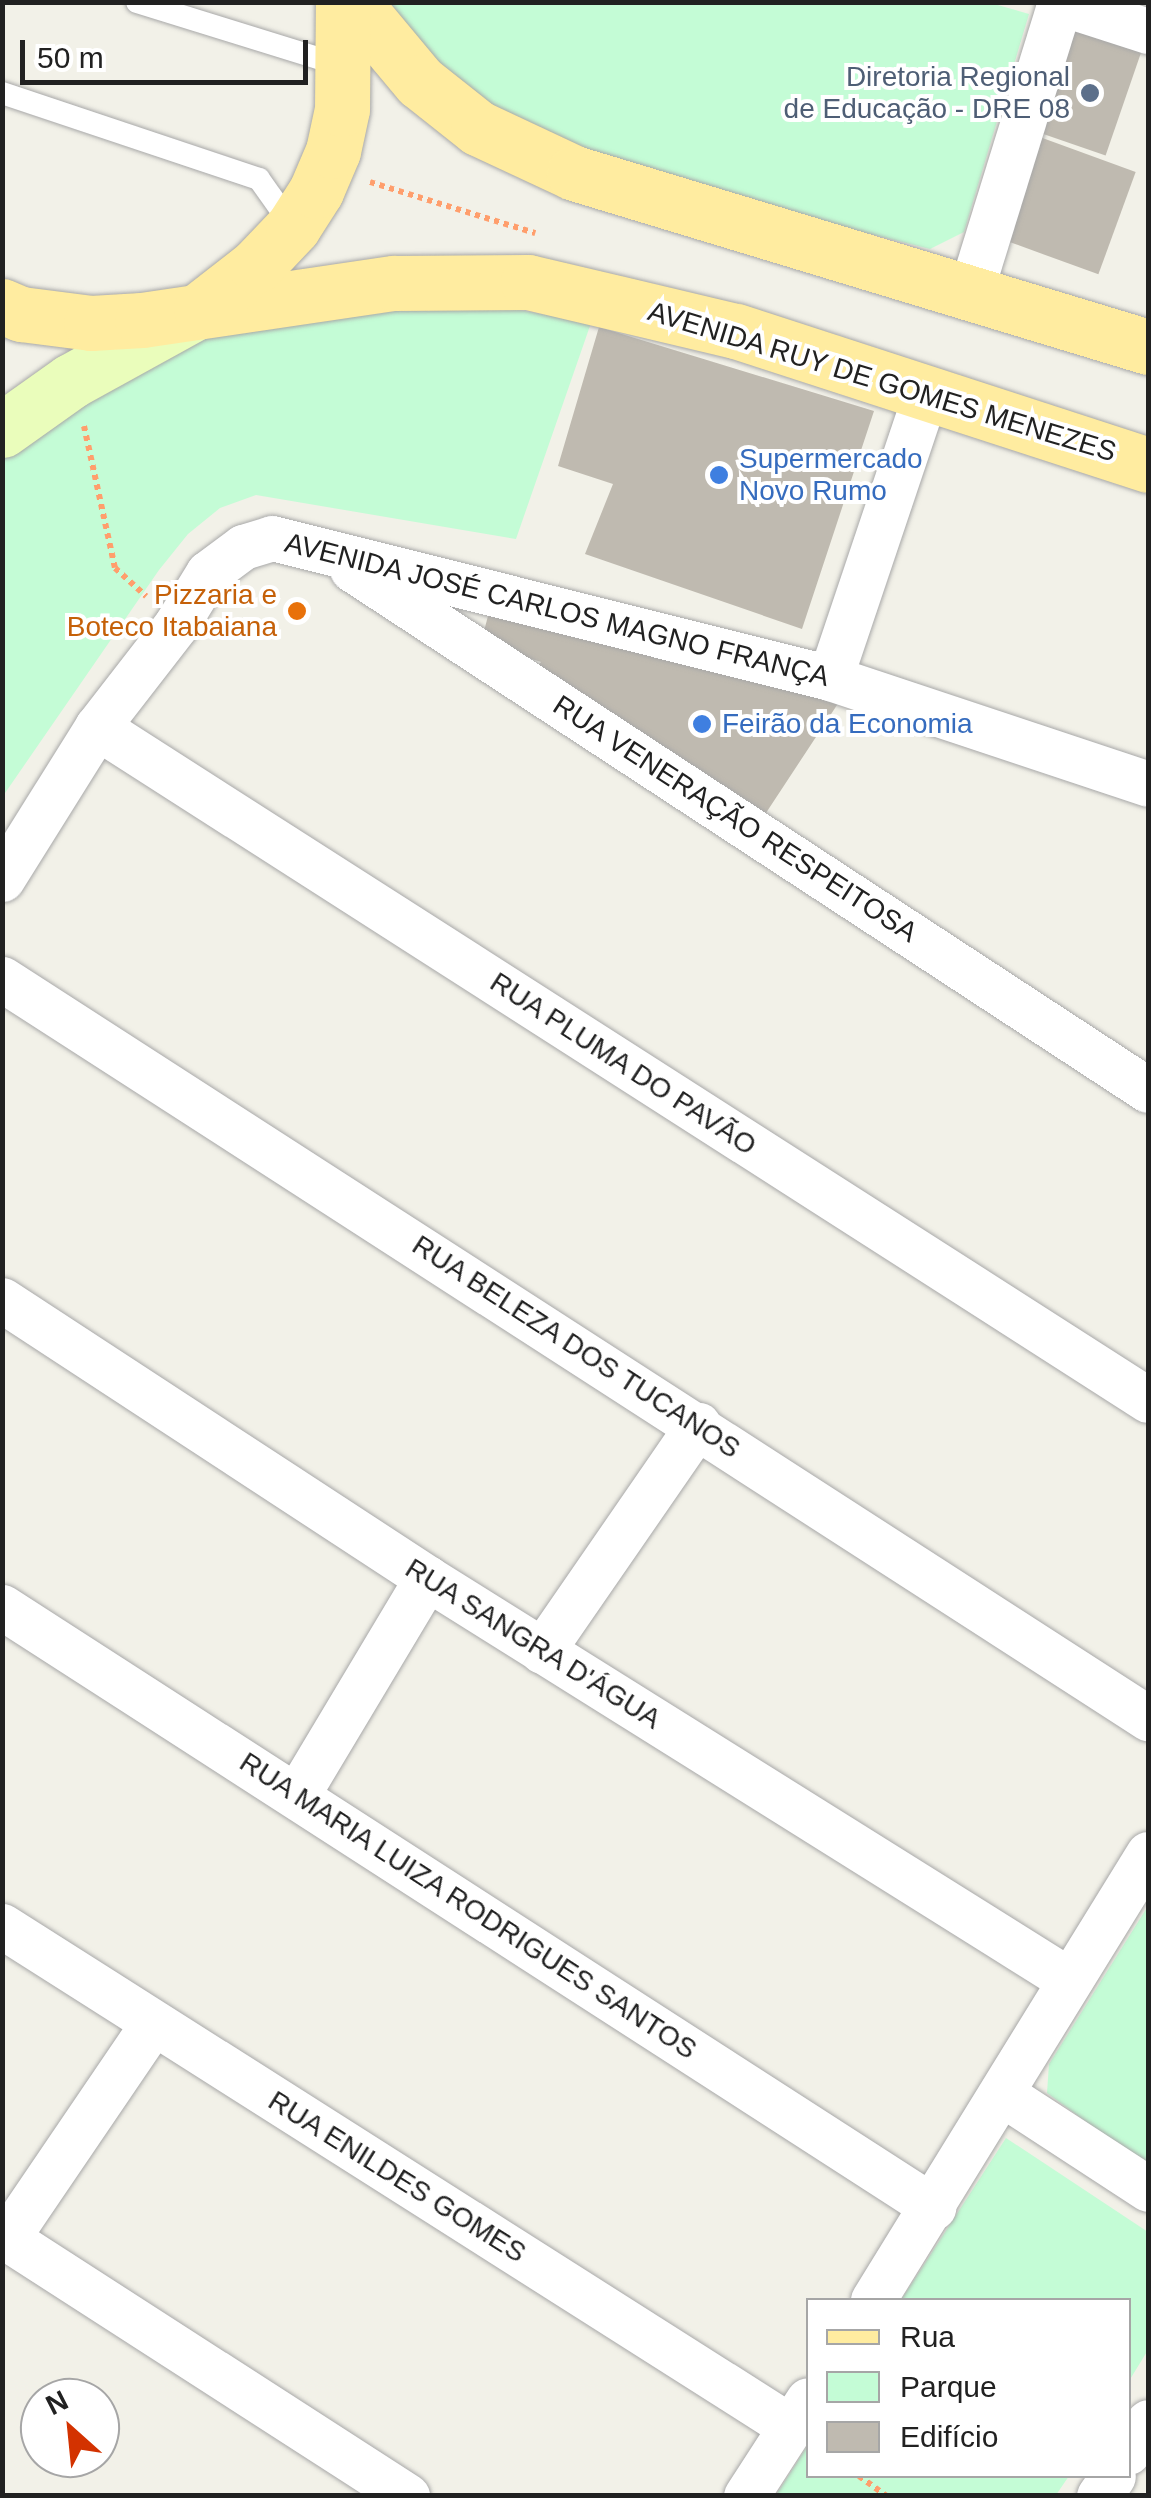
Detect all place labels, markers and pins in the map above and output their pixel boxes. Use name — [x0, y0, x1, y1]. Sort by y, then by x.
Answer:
place label: Diretoria Regional de Educação - DRE 08 — [784, 60, 1070, 126]
marker: Diretoria Regional de Educação - DRE 08 — [1079, 82, 1101, 104]
place label: Supermercado Novo Rumo — [739, 442, 923, 508]
marker: Supermercado Novo Rumo — [708, 464, 730, 486]
place label: Pizzaria e Boteco Itabaiana — [67, 578, 277, 644]
marker: Pizzaria e Boteco Itabaiana — [286, 600, 308, 622]
place label: Feirão da Economia — [722, 707, 973, 741]
marker: Feirão da Economia — [691, 713, 713, 735]

